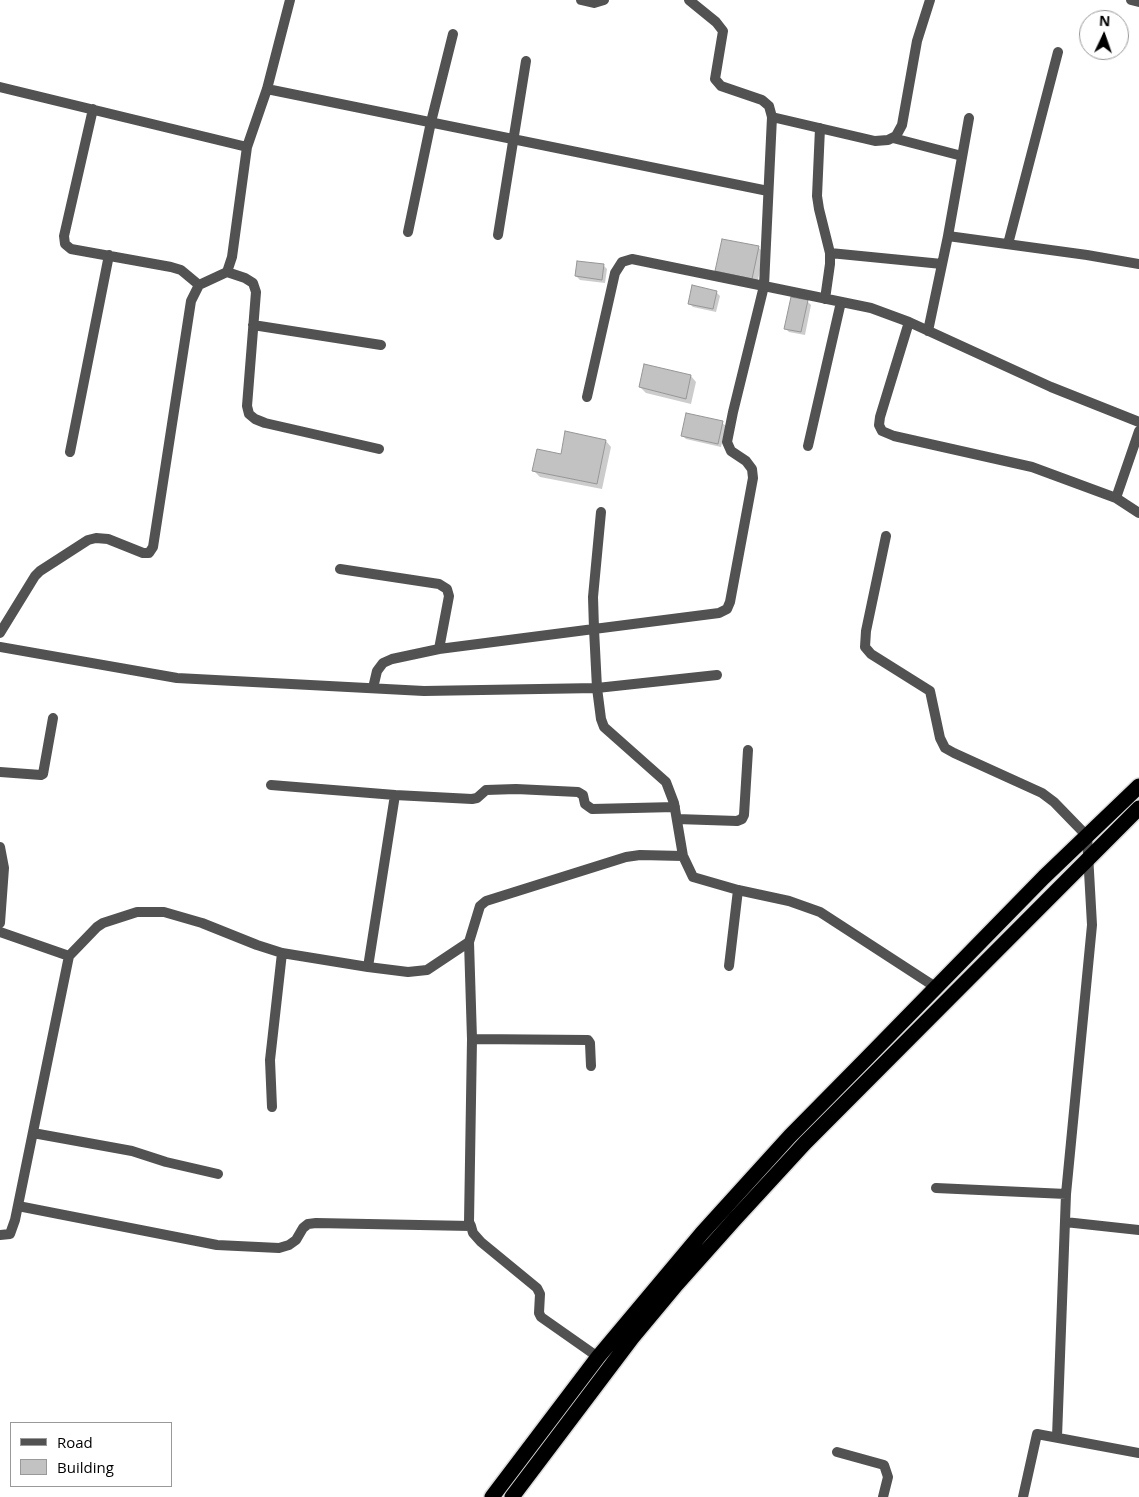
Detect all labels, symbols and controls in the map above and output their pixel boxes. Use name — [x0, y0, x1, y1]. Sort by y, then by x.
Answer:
north arrow — [1079, 10, 1129, 60]
text: N — [1099, 11, 1111, 30]
legend — [10, 1422, 172, 1487]
text: Road — [57, 1432, 93, 1452]
text: Building — [57, 1457, 114, 1477]

